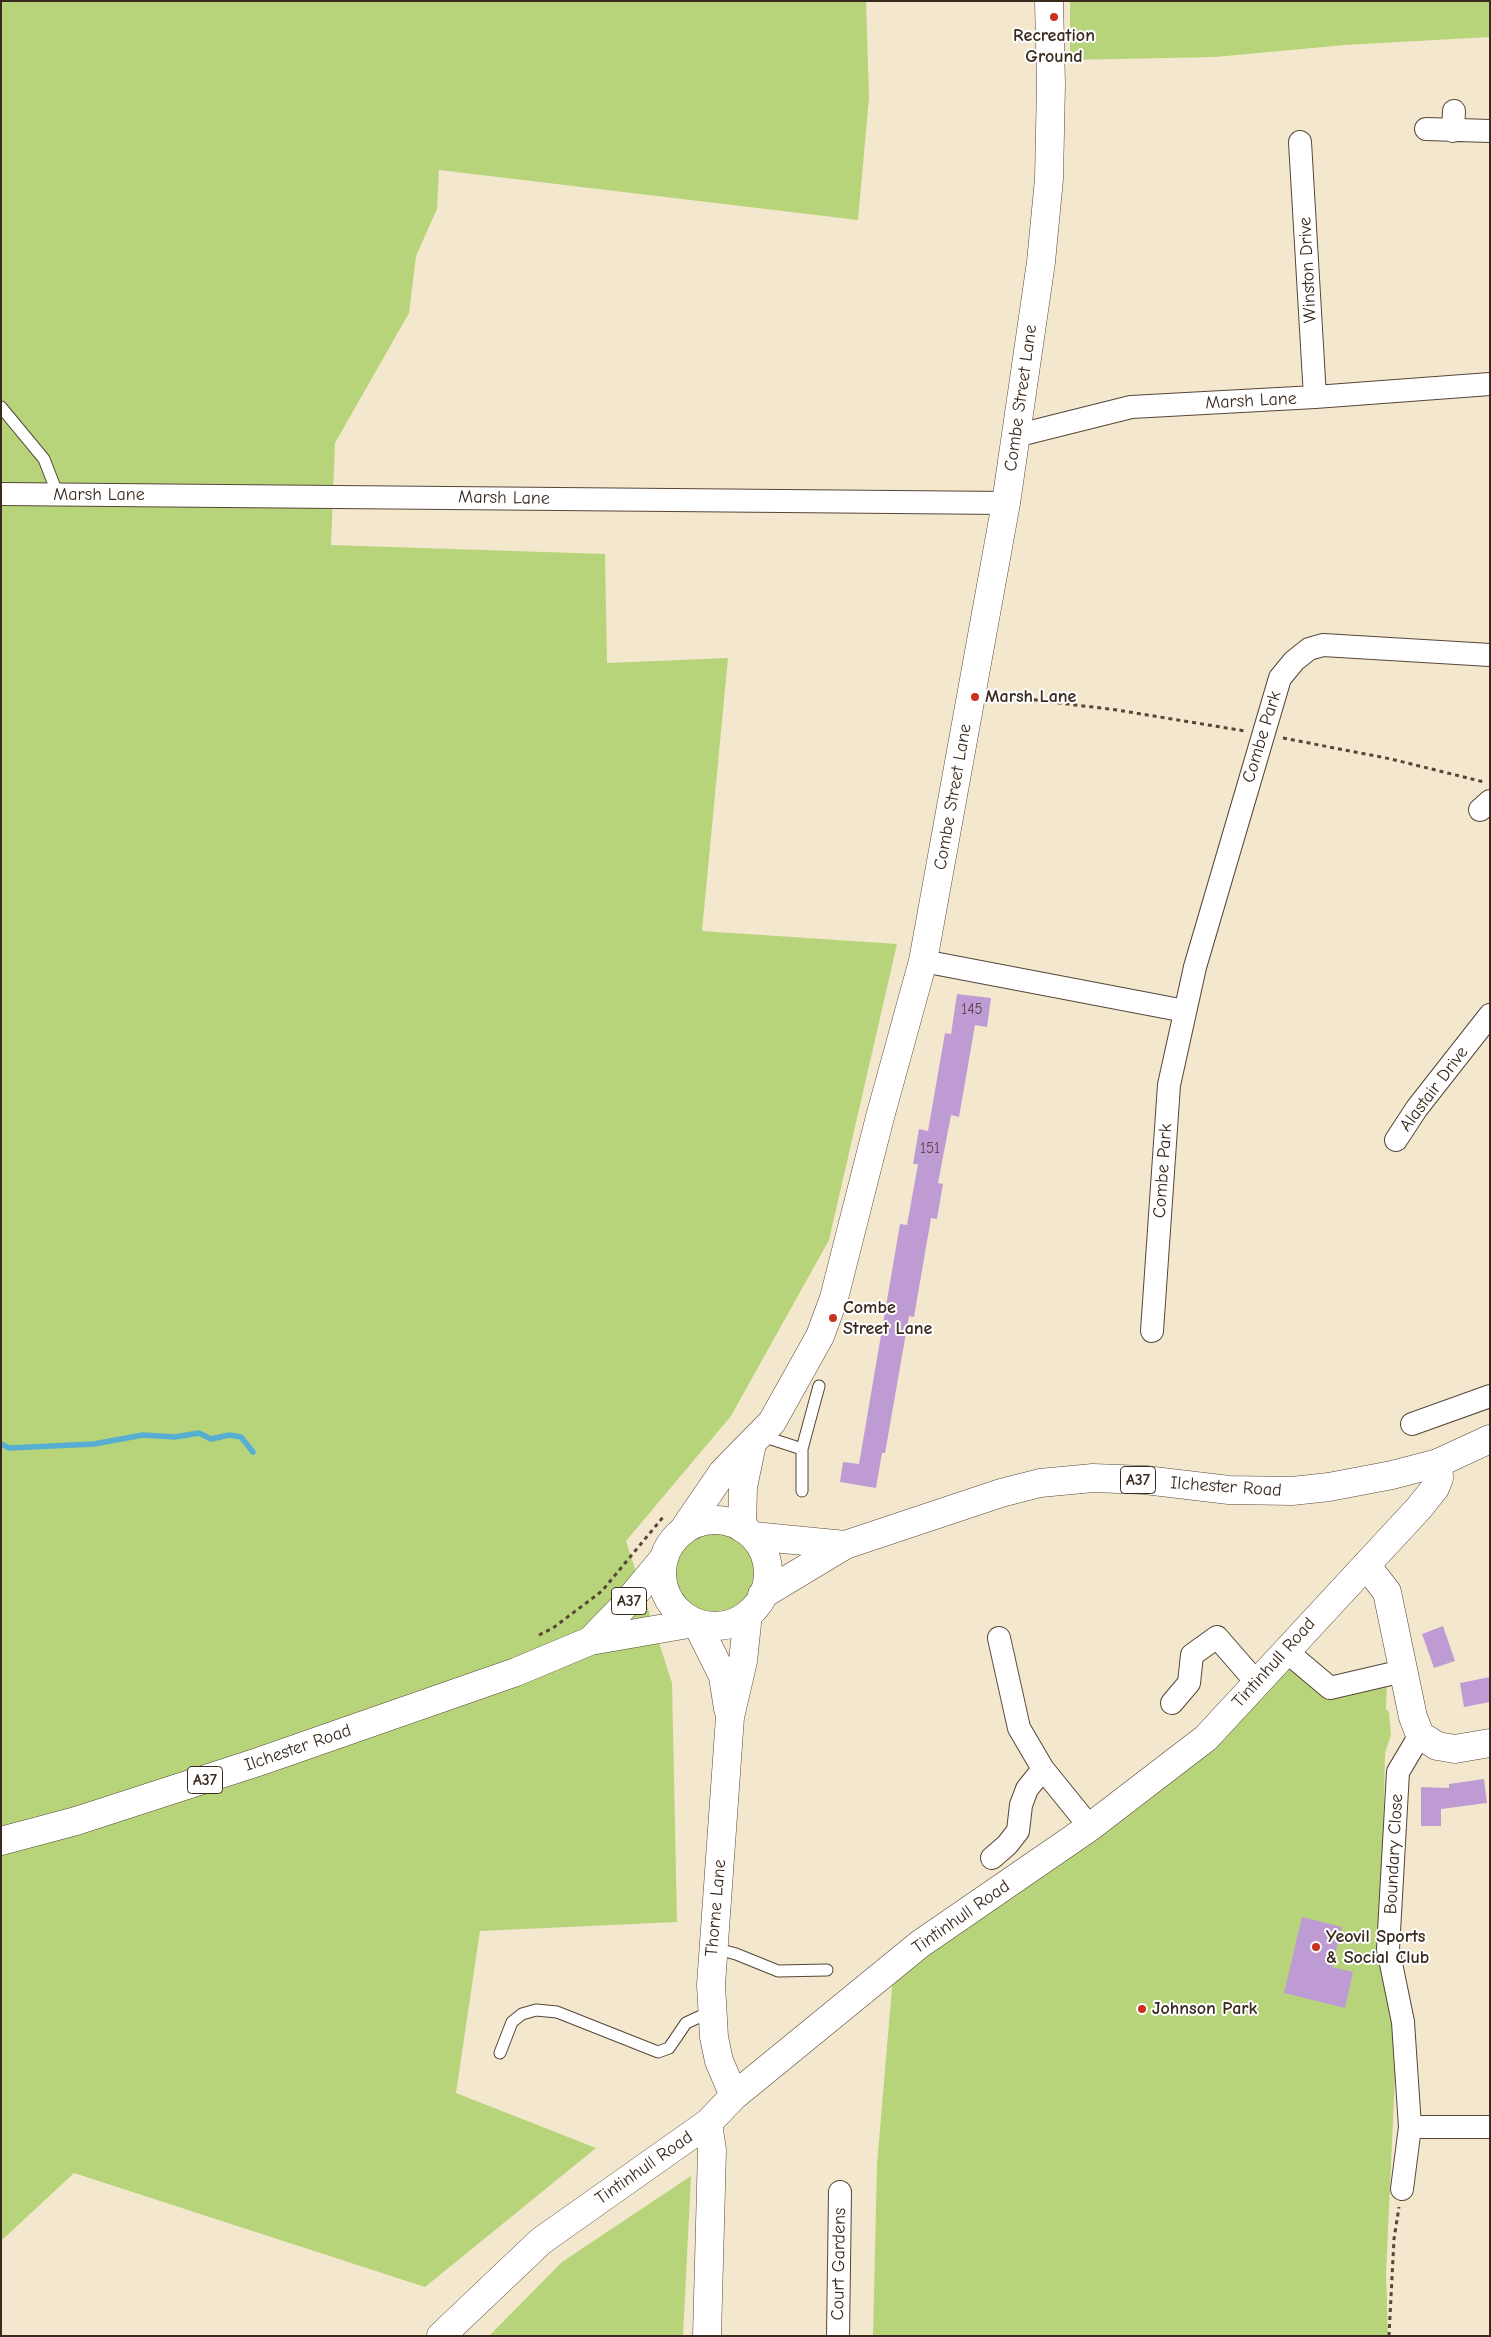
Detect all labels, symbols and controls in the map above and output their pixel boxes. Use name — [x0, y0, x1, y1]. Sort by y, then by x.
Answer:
marker: Recreation Ground — [1048, 11, 1060, 23]
place label: Recreation Ground — [1013, 25, 1095, 68]
street label: Winston Drive — [1294, 217, 1322, 323]
street label: Combe Street Lane — [1000, 323, 1042, 473]
street label: Marsh Lane — [1205, 388, 1297, 414]
street label: Marsh Lane — [53, 484, 145, 506]
street label: Marsh Lane — [458, 486, 550, 510]
place label: Marsh Lane — [985, 686, 1076, 708]
street label: Combe Park — [1238, 689, 1286, 785]
marker: Marsh Lane — [969, 691, 981, 703]
street label: Combe Street Lane — [930, 722, 976, 872]
house number: 145 — [961, 1001, 983, 1019]
street label: Alastair Drive — [1395, 1042, 1473, 1136]
street label: Combe Park — [1149, 1123, 1177, 1219]
house number: 151 — [920, 1140, 940, 1158]
place label: Combe Street Lane — [843, 1297, 932, 1340]
marker: Combe Street Lane — [827, 1312, 839, 1324]
road number: A37 — [1120, 1466, 1156, 1494]
street label: Ilchester Road — [1170, 1472, 1282, 1502]
road number: A37 — [612, 1588, 646, 1614]
street label: Tintinhull Road — [1228, 1613, 1320, 1713]
street label: Ilchester Road — [242, 1720, 354, 1776]
road number: A37 — [188, 1766, 222, 1794]
street label: Boundary Close — [1380, 1793, 1408, 1915]
street label: Thorne Lane — [701, 1858, 731, 1958]
street label: Tintinhull Road — [908, 1875, 1014, 1959]
place label: Yeovil Sports & Social Club — [1326, 1926, 1429, 1968]
marker: Yeovil Sports & Social Club — [1310, 1941, 1322, 1953]
place label: Johnson Park — [1152, 1998, 1257, 2020]
marker: Johnson Park — [1136, 2003, 1148, 2015]
street label: Tintinhull Road — [591, 2126, 697, 2210]
street label: Court Gardens — [827, 2207, 851, 2321]

